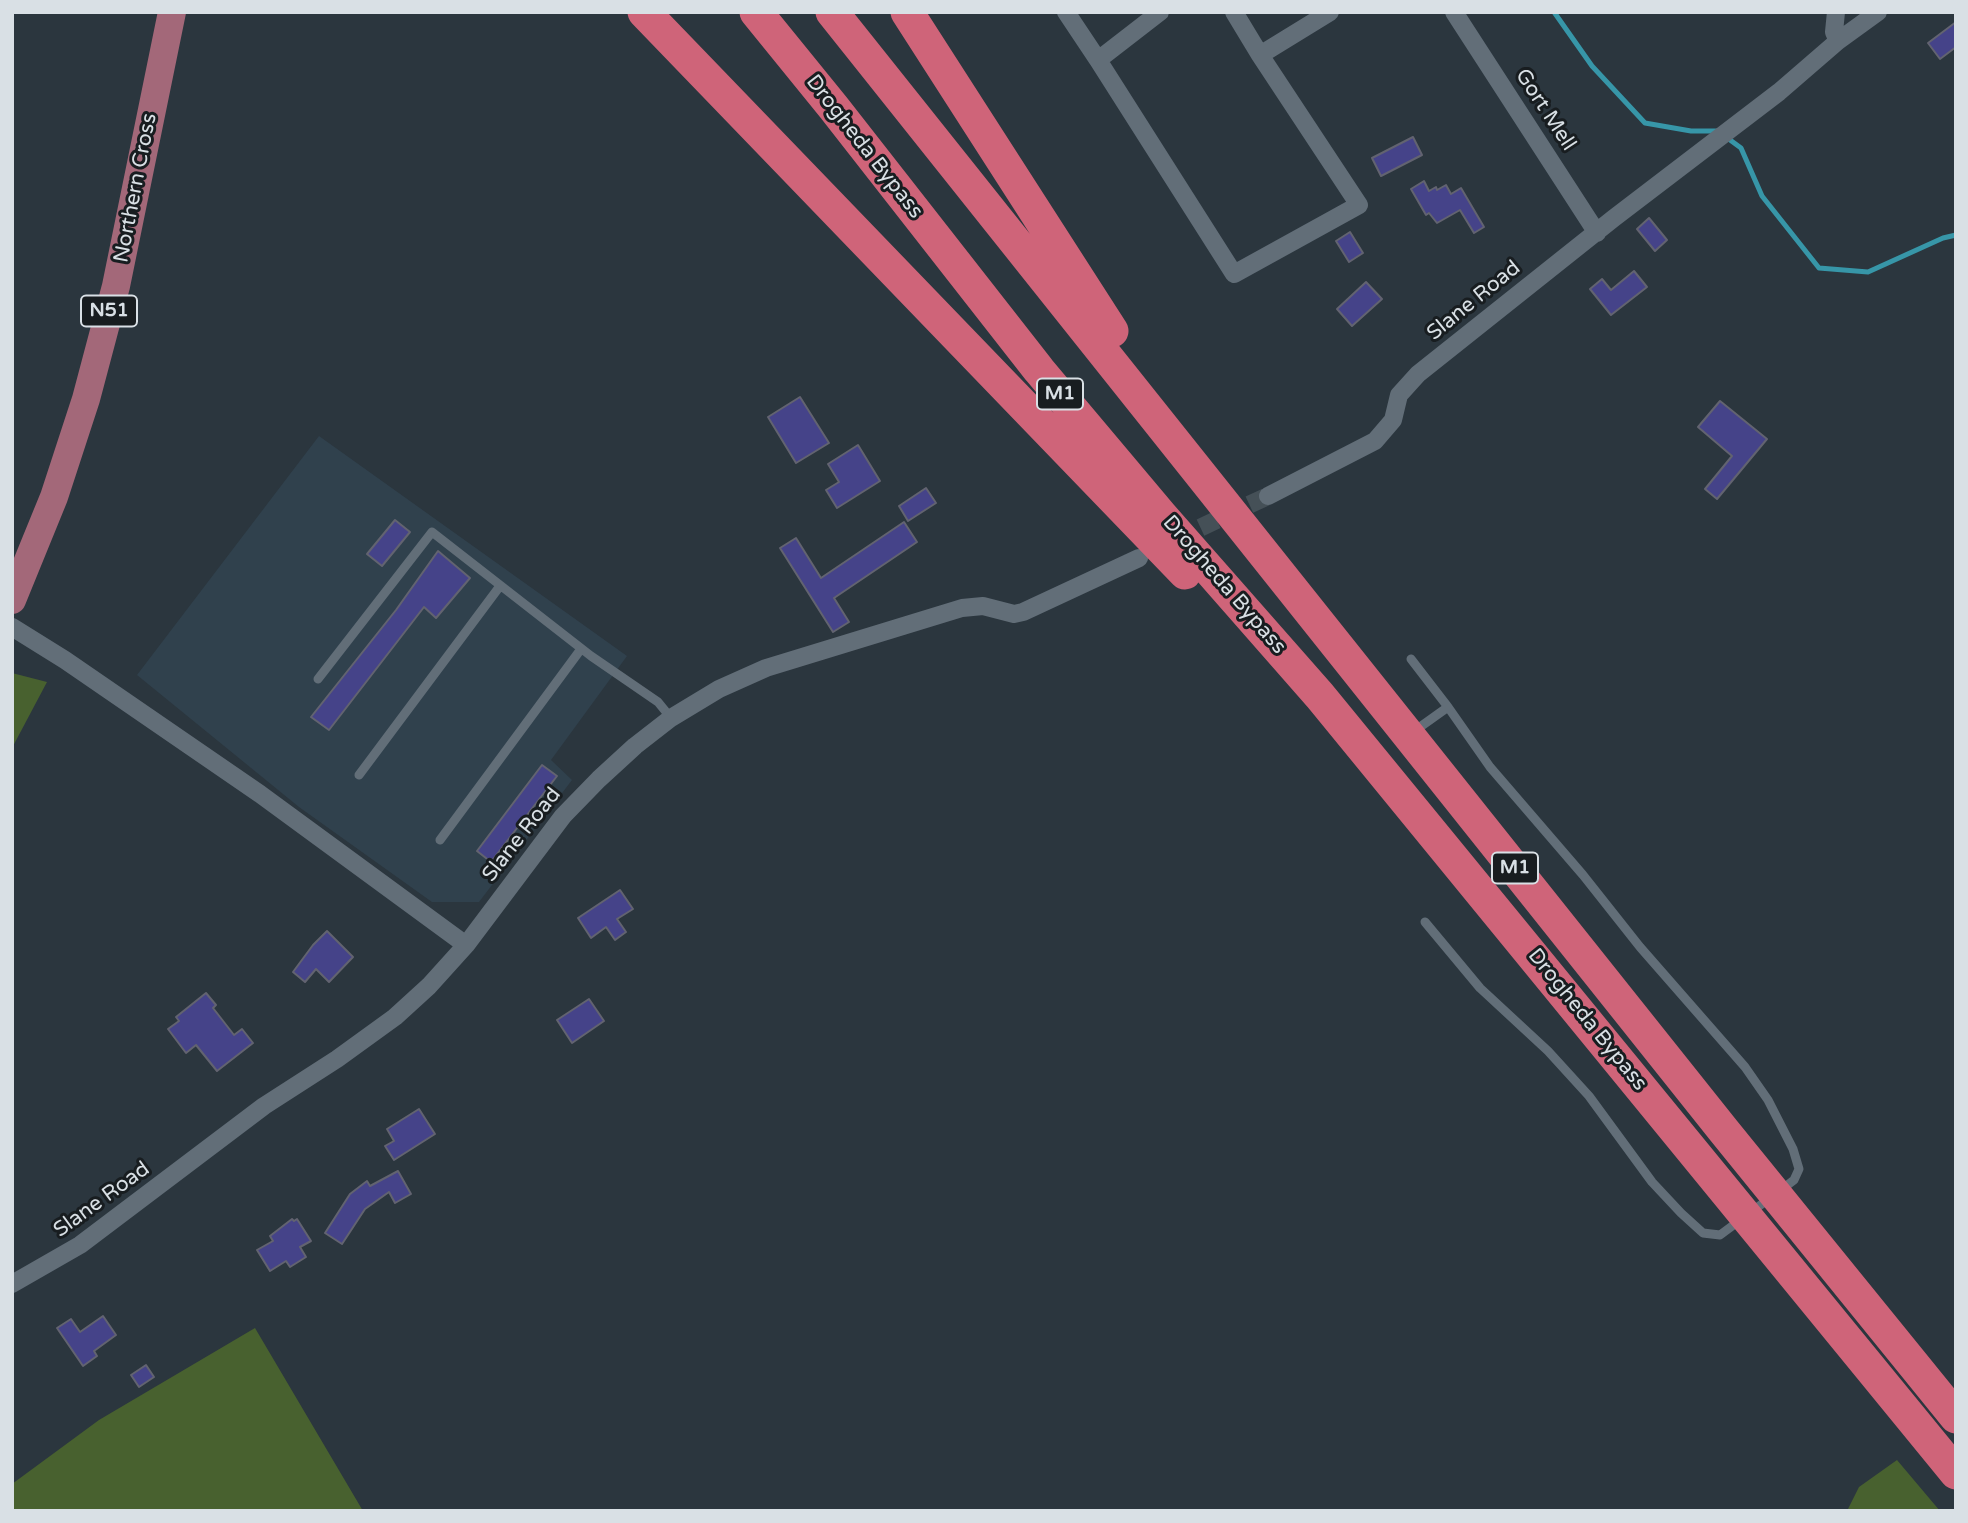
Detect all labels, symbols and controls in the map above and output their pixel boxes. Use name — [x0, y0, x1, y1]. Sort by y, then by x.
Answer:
street label: Gort Mell — [1509, 64, 1581, 156]
street label: Drogheda Bypass — [800, 70, 928, 224]
street label: Northern Cross — [109, 111, 163, 265]
street label: Slane Road — [1422, 256, 1526, 346]
road number: N51 — [81, 296, 137, 326]
road number: M1 — [1037, 378, 1083, 410]
street label: Drogheda Bypass — [1157, 511, 1291, 659]
street label: Slane Road — [477, 783, 567, 887]
road number: M1 — [1492, 852, 1538, 884]
street label: Drogheda Bypass — [1522, 944, 1652, 1096]
street label: Slane Road — [49, 1157, 155, 1243]

